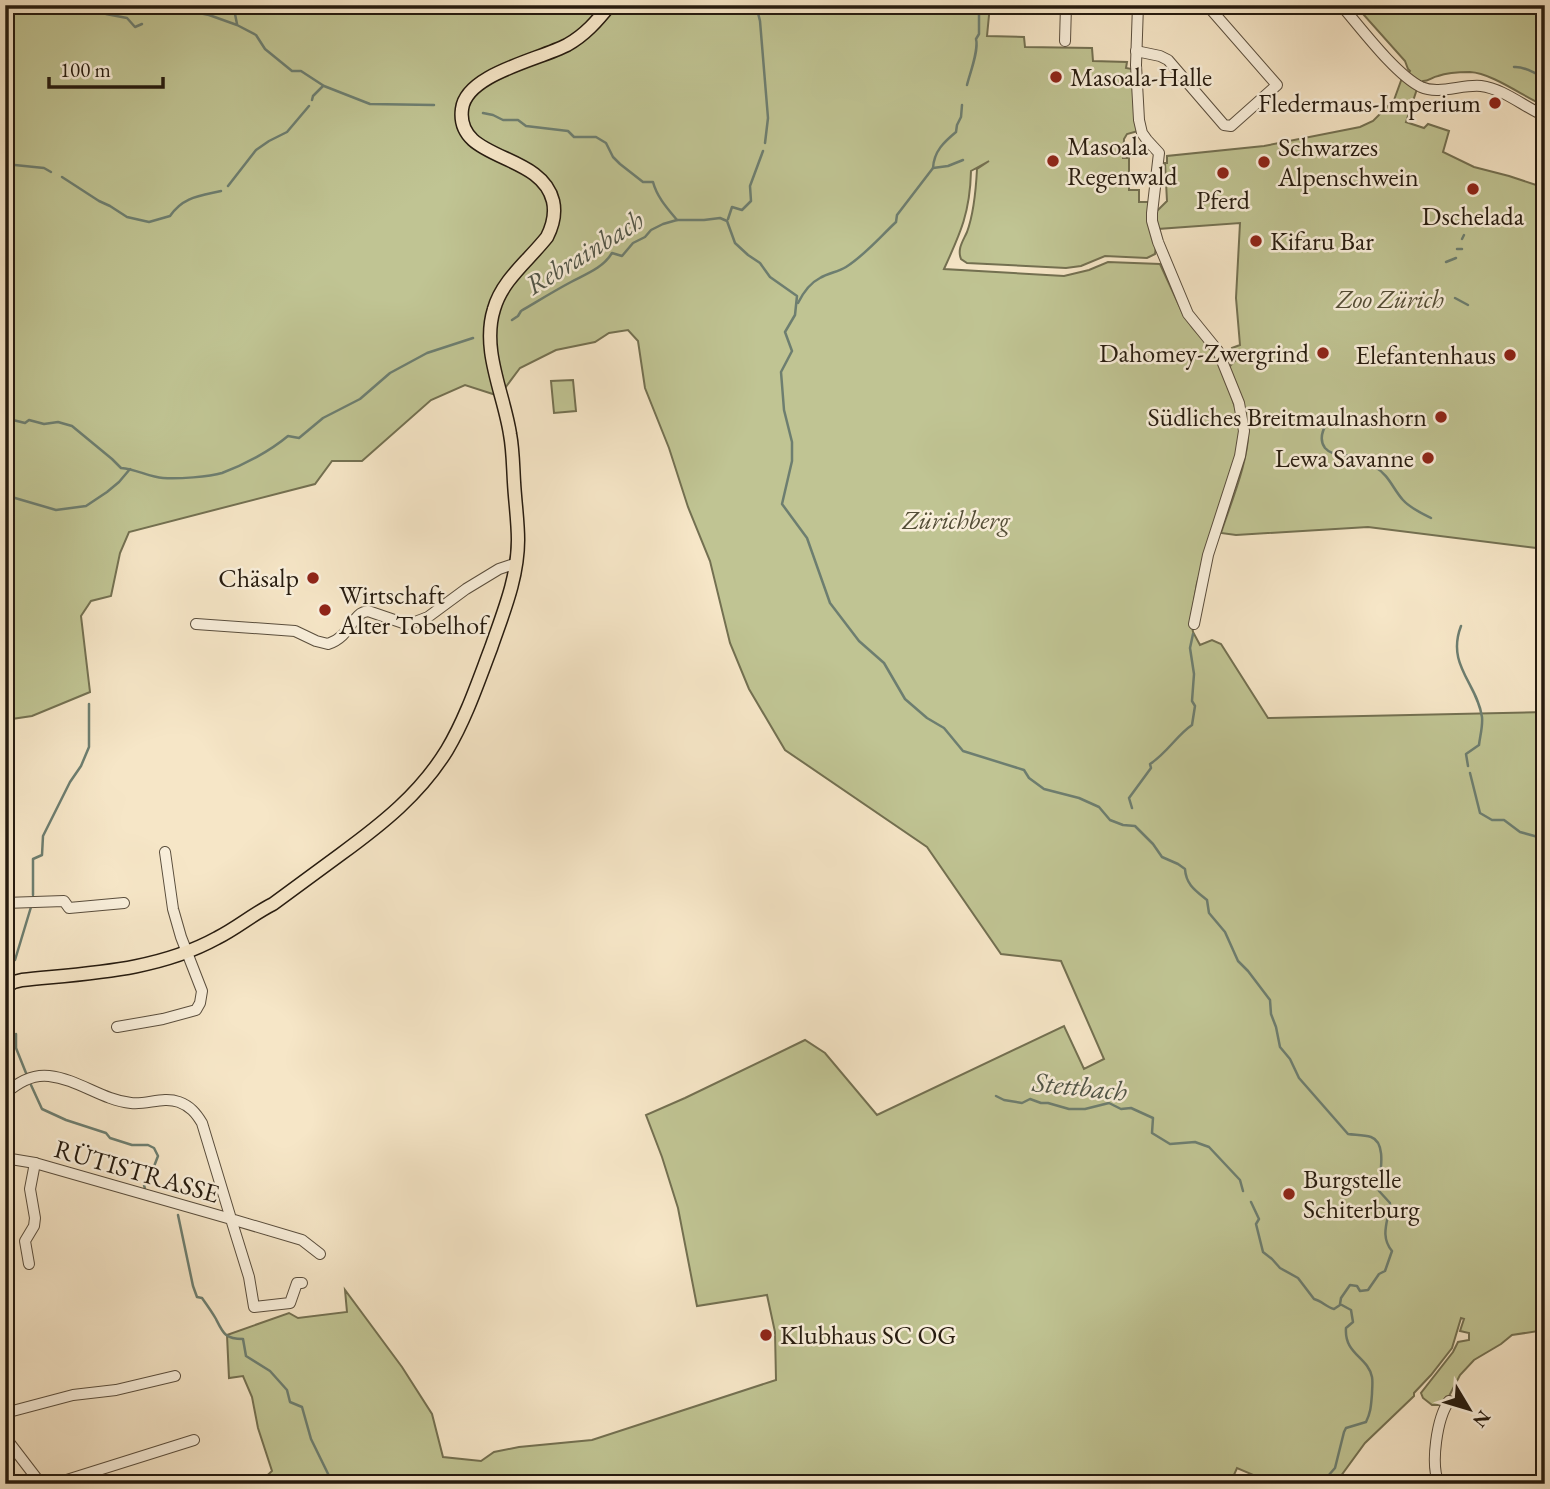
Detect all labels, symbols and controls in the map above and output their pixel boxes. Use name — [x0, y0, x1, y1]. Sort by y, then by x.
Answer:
scale bar — [49, 46, 163, 90]
text: 100 m — [60, 56, 111, 83]
place label: Masoala-Halle — [1070, 60, 1212, 94]
marker: Masoala-Halle — [1048, 69, 1064, 85]
place label: Fledermaus-Imperium — [1258, 86, 1481, 120]
marker: Fledermaus-Imperium — [1487, 95, 1503, 111]
place label: Masoala Regenwald — [1067, 129, 1178, 193]
place label: Schwarzes Alpenschwein — [1277, 130, 1419, 194]
marker: Masoala Regenwald — [1045, 153, 1061, 169]
marker: Schwarzes Alpenschwein — [1256, 154, 1272, 170]
marker: Pferd — [1215, 165, 1231, 181]
marker: Dschelada — [1465, 181, 1481, 197]
place label: Pferd — [1196, 183, 1251, 217]
place label: Dschelada — [1422, 199, 1525, 233]
water label: Rebrainbach — [518, 201, 650, 303]
place label: Kifaru Bar — [1270, 224, 1374, 258]
marker: Kifaru Bar — [1248, 233, 1264, 249]
park label: Zoo Zürich — [1335, 282, 1444, 316]
place label: Dahomey-Zwergrind — [1099, 336, 1310, 370]
place label: Elefantenhaus — [1355, 338, 1496, 372]
marker: Dahomey-Zwergrind — [1315, 345, 1331, 361]
marker: Elefantenhaus — [1502, 347, 1518, 363]
place label: Südliches Breitmaulnashorn — [1147, 400, 1427, 434]
marker: Südliches Breitmaulnashorn — [1433, 409, 1449, 425]
place label: Lewa Savanne — [1275, 441, 1414, 475]
marker: Lewa Savanne — [1420, 450, 1436, 466]
park label: Zürichberg — [901, 503, 1011, 537]
place label: Chäsalp — [218, 561, 299, 595]
marker: Chäsalp — [305, 570, 321, 586]
place label: Wirtschaft Alter Tobelhof — [338, 578, 490, 642]
marker: Wirtschaft Alter Tobelhof — [317, 602, 333, 618]
water label: Stettbach — [1030, 1063, 1129, 1109]
street label: RÜTISTRASSE — [51, 1131, 224, 1211]
place label: Burgstelle Schiterburg — [1303, 1162, 1420, 1226]
marker: Burgstelle Schiterburg — [1281, 1186, 1297, 1202]
place label: Klubhaus SC OG — [780, 1318, 956, 1352]
marker: Klubhaus SC OG — [758, 1327, 774, 1343]
north arrow — [1434, 1374, 1504, 1444]
text: N — [1467, 1405, 1497, 1433]

